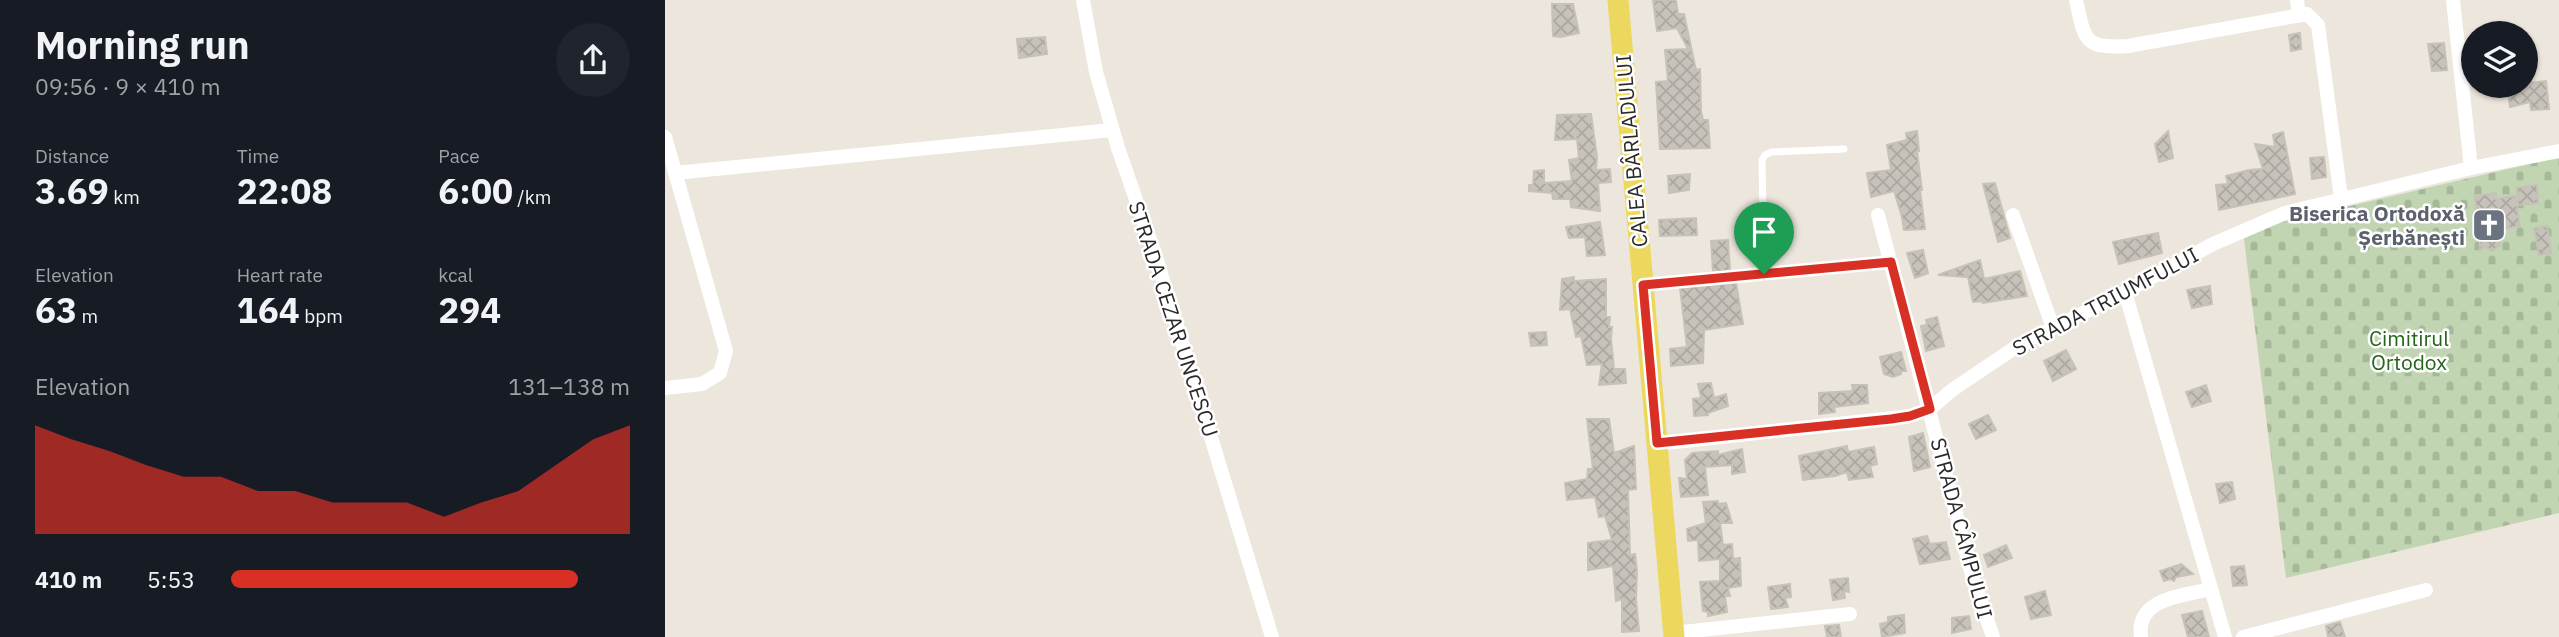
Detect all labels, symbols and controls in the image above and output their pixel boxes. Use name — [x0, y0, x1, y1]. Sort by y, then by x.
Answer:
text: Morning run — [35, 20, 250, 69]
map controls — [2461, 21, 2538, 98]
button: layers — [2461, 21, 2538, 98]
button: share — [556, 23, 630, 97]
street label: CALEA BÂRLADULUI — [1609, 53, 1653, 249]
text: 09:56 · 9 × 410 m — [35, 71, 221, 101]
text: Distance — [35, 144, 109, 168]
text: Time — [237, 144, 279, 168]
text: Pace — [438, 144, 480, 168]
text: 3.69 — [35, 168, 109, 214]
text: 22:08 — [237, 168, 332, 214]
text: 6:00 — [438, 168, 513, 214]
text: km — [109, 185, 140, 209]
text: /km — [513, 185, 551, 209]
street label: STRADA CEZAR UNCESCU — [1123, 198, 1225, 440]
place label: Biserica Ortodoxă Șerbănești — [2289, 199, 2465, 251]
pin — [1734, 202, 1794, 274]
church icon: Biserica Ortodoxă Șerbănești — [2470, 206, 2508, 244]
icon: arrive — [1745, 213, 1783, 251]
street label: STRADA TRIUMFULUI — [2007, 240, 2203, 362]
text: Elevation — [35, 263, 114, 287]
text: Heart rate — [237, 263, 323, 287]
text: kcal — [438, 263, 473, 287]
text: 63 — [35, 287, 77, 333]
text: 164 — [237, 287, 300, 333]
text: 294 — [438, 287, 501, 333]
text: m — [77, 304, 98, 328]
text: bpm — [300, 304, 343, 328]
park label: Cimitirul Ortodox — [2369, 324, 2449, 376]
text: Elevation — [35, 371, 130, 401]
text: 131–138 m — [508, 371, 630, 401]
street label: STRADA CÂMPULUI — [1924, 434, 2000, 622]
text: 410 m — [35, 564, 102, 594]
text: 5:53 — [147, 564, 195, 594]

